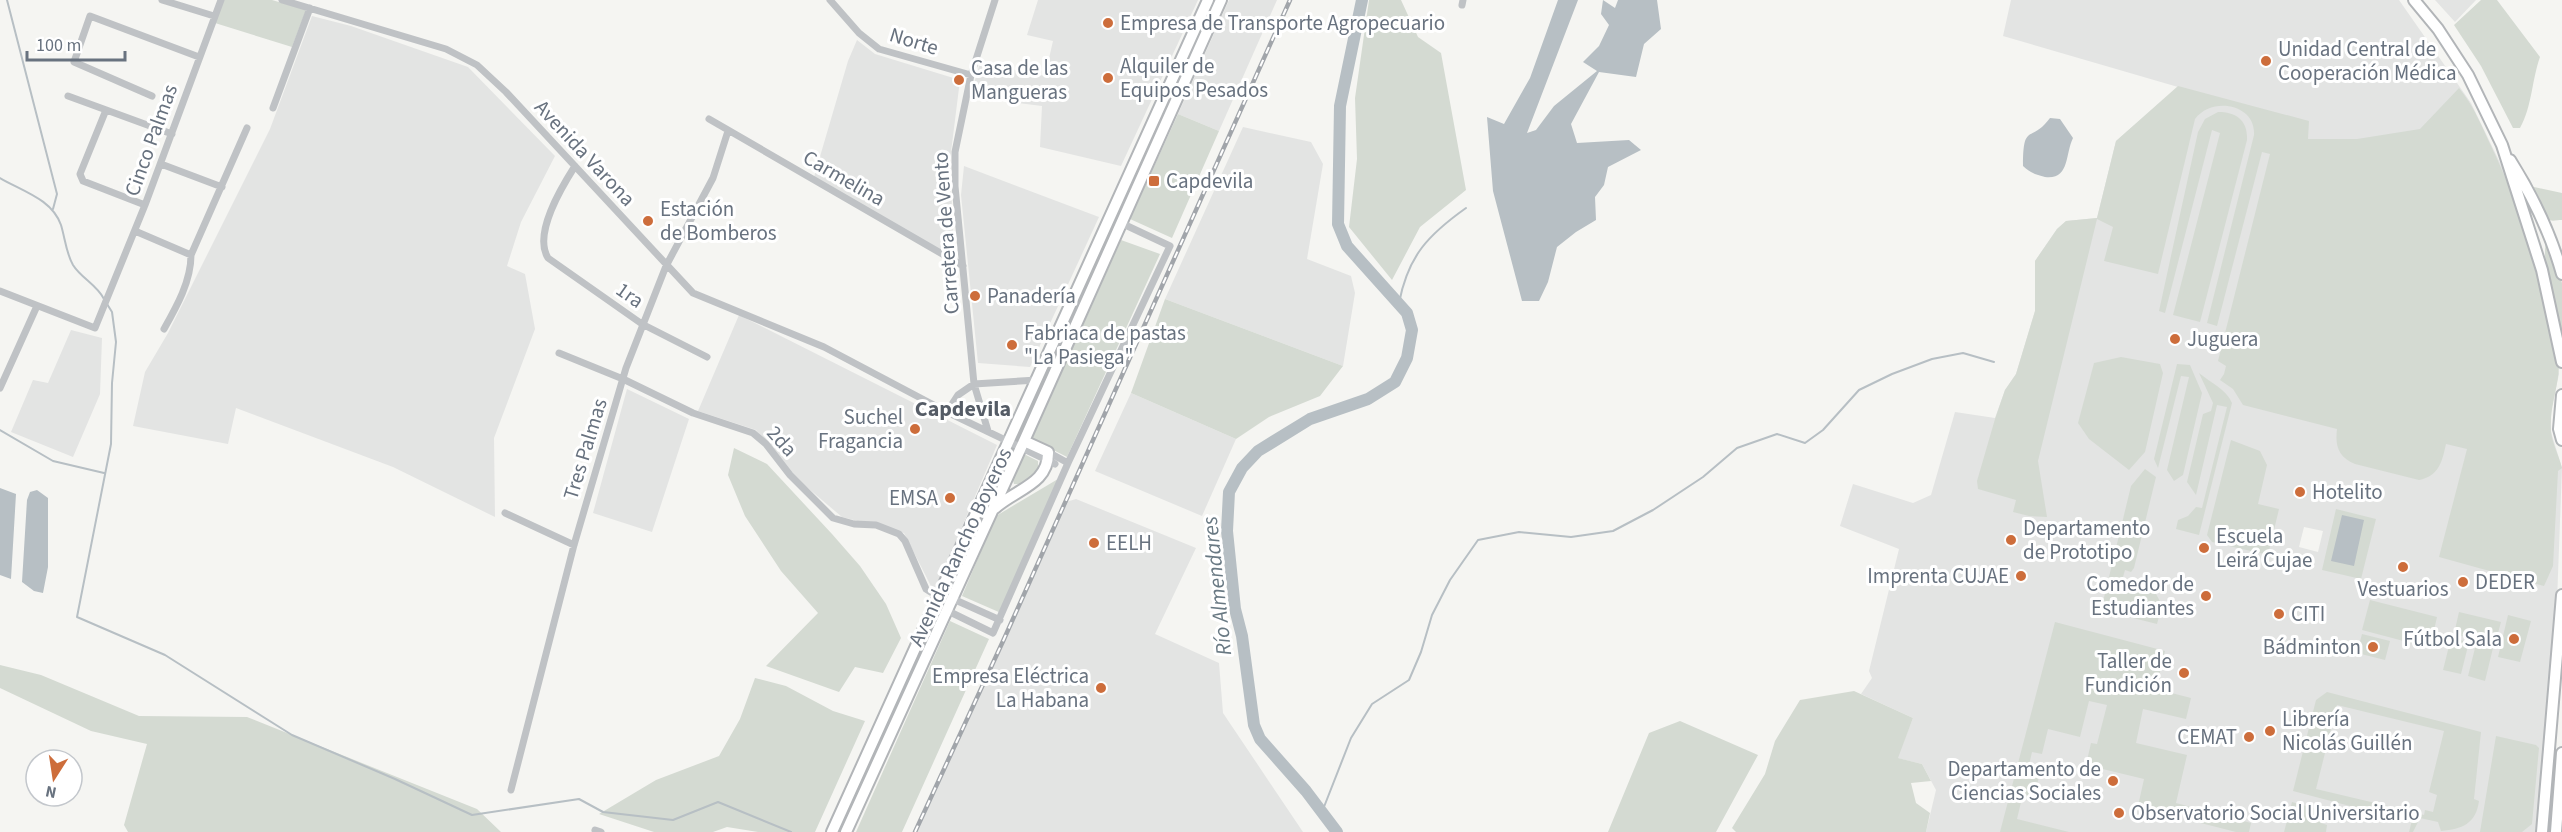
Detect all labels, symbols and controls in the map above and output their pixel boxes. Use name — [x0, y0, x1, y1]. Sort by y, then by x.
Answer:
place label: Empresa de Transporte Agropecuario — [1120, 8, 1445, 38]
marker: Empresa de Transporte Agropecuario — [1101, 16, 1115, 30]
street label: Norte — [886, 19, 942, 63]
scale bar — [27, 24, 124, 62]
text: 100 m — [36, 33, 81, 58]
place label: Unidad Central de Cooperación Médica — [2278, 34, 2456, 88]
place label: Alquiler de Equipos Pesados — [1120, 51, 1268, 105]
place label: Casa de las Mangueras — [971, 53, 1068, 107]
marker: Unidad Central de Cooperación Médica — [2259, 54, 2273, 68]
marker: Alquiler de Equipos Pesados — [1101, 71, 1115, 85]
marker: Casa de las Mangueras — [952, 73, 966, 87]
street label: Cinco Palmas — [117, 80, 185, 200]
street label: Avenida Varona — [528, 93, 642, 213]
street label: Carmelina — [797, 142, 891, 214]
street label: Carretera de Vento — [925, 151, 967, 315]
place label: Capdevila — [1166, 166, 1253, 196]
marker: Capdevila — [1147, 174, 1161, 188]
place label: Estación de Bomberos — [660, 194, 777, 248]
marker: Estación de Bomberos — [641, 214, 655, 228]
street label: 1ra — [610, 275, 650, 315]
place label: Panadería — [987, 281, 1076, 311]
marker: Panadería — [968, 289, 982, 303]
place label: Fabriaca de pastas "La Pasiega" — [1024, 318, 1186, 372]
place label: Juguera — [2187, 324, 2258, 354]
marker: Juguera — [2168, 332, 2182, 346]
marker: Fabriaca de pastas "La Pasiega" — [1005, 338, 1019, 352]
district label: Capdevila — [915, 393, 1011, 425]
street label: Tres Palmas — [555, 394, 615, 503]
place label: Suchel Fragancia — [818, 402, 903, 456]
street label: 2da — [760, 419, 804, 463]
marker: Suchel Fragancia — [908, 422, 922, 436]
street label: Avenida Rancho Boyeros — [901, 443, 1019, 651]
place label: Hotelito — [2312, 477, 2383, 507]
place label: EMSA — [889, 483, 939, 513]
marker: Hotelito — [2293, 485, 2307, 499]
marker: EMSA — [943, 491, 957, 505]
place label: Departamento de Prototipo — [2023, 513, 2150, 567]
water label: Río Almendares — [1194, 515, 1240, 657]
place label: Escuela Leirá Cujae — [2216, 521, 2313, 575]
place label: EELH — [1106, 528, 1152, 558]
marker: Departamento de Prototipo — [2004, 533, 2018, 547]
marker: EELH — [1087, 536, 1101, 550]
marker: Escuela Leirá Cujae — [2197, 541, 2211, 555]
marker: Vestuarios — [2396, 560, 2410, 574]
place label: Imprenta CUJAE — [1867, 561, 2009, 591]
place label: DEDER — [2475, 567, 2535, 597]
marker: Imprenta CUJAE — [2014, 569, 2028, 583]
place label: Comedor de Estudiantes — [2086, 569, 2194, 623]
place label: Vestuarios — [2358, 574, 2449, 604]
marker: DEDER — [2456, 575, 2470, 589]
marker: Comedor de Estudiantes — [2199, 589, 2213, 603]
place label: CITI — [2291, 599, 2325, 629]
marker: CITI — [2272, 607, 2286, 621]
place label: Fútbol Sala — [2403, 624, 2502, 654]
place label: Bádminton — [2263, 632, 2361, 662]
marker: Fútbol Sala — [2507, 632, 2521, 646]
marker: Bádminton — [2366, 640, 2380, 654]
place label: Taller de Fundición — [2085, 646, 2172, 700]
place label: Empresa Eléctrica La Habana — [932, 661, 1089, 715]
marker: Taller de Fundición — [2177, 666, 2191, 680]
marker: Empresa Eléctrica La Habana — [1094, 681, 1108, 695]
place label: Librería Nicolás Guillén — [2282, 704, 2412, 758]
place label: CEMAT — [2177, 722, 2237, 752]
marker: Librería Nicolás Guillén — [2263, 724, 2277, 738]
marker: CEMAT — [2242, 730, 2256, 744]
north arrow — [24, 748, 84, 808]
place label: Departamento de Ciencias Sociales — [1947, 754, 2101, 808]
marker: Departamento de Ciencias Sociales — [2106, 774, 2120, 788]
text: N — [44, 780, 59, 804]
place label: Observatorio Social Universitario — [2131, 798, 2420, 828]
marker: Observatorio Social Universitario — [2112, 806, 2126, 820]

